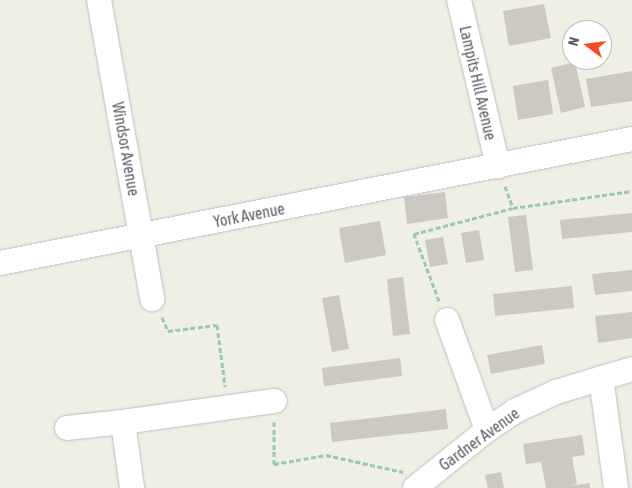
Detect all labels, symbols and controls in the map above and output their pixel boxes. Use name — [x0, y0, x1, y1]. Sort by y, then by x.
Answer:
north arrow — [562, 20, 612, 70]
street label: Lampits Hill Avenue — [456, 24, 500, 142]
text: N — [565, 35, 582, 47]
street label: Windsor Avenue — [108, 101, 144, 197]
street label: York Avenue — [212, 199, 286, 231]
street label: Gardner Avenue — [435, 403, 523, 475]

